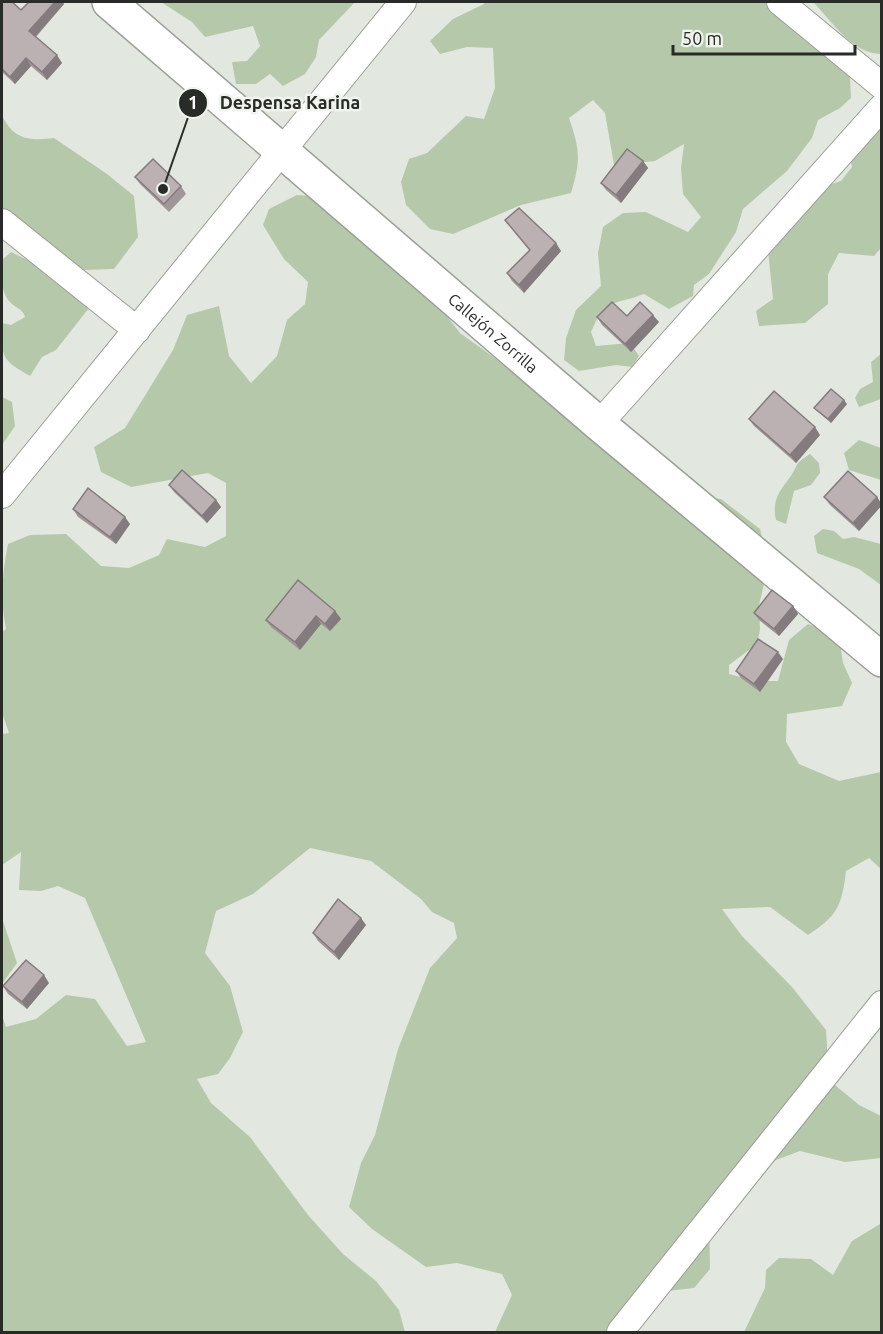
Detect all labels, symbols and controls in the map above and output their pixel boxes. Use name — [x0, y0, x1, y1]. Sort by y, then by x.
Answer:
scale bar — [673, 18, 854, 56]
text: 50 m — [682, 28, 722, 48]
callout: Despensa Karina — [178, 85, 372, 121]
text: 1 — [188, 92, 198, 112]
text: Despensa Karina — [220, 92, 360, 112]
street label: Callejón Zorrilla — [445, 289, 542, 376]

